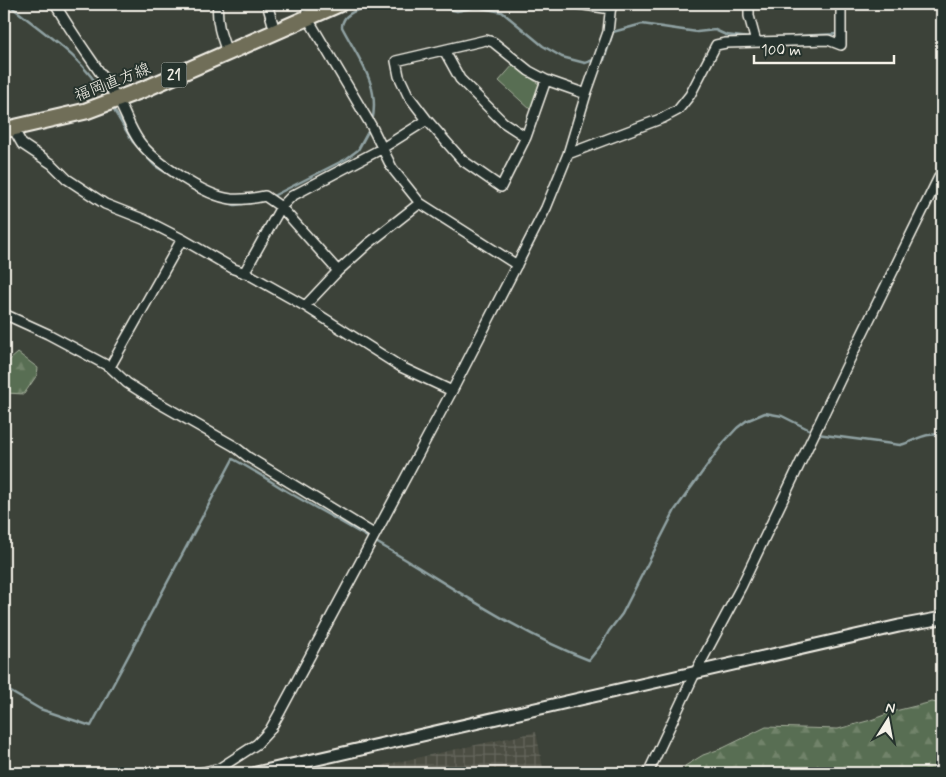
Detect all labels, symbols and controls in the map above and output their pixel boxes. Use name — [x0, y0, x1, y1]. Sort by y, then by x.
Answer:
scale bar — [754, 32, 894, 64]
text: 100 m — [761, 41, 801, 61]
street label: 福岡直方線 — [71, 58, 154, 107]
road number: 21 — [162, 62, 186, 88]
north arrow — [864, 694, 914, 744]
text: N — [884, 698, 897, 718]

